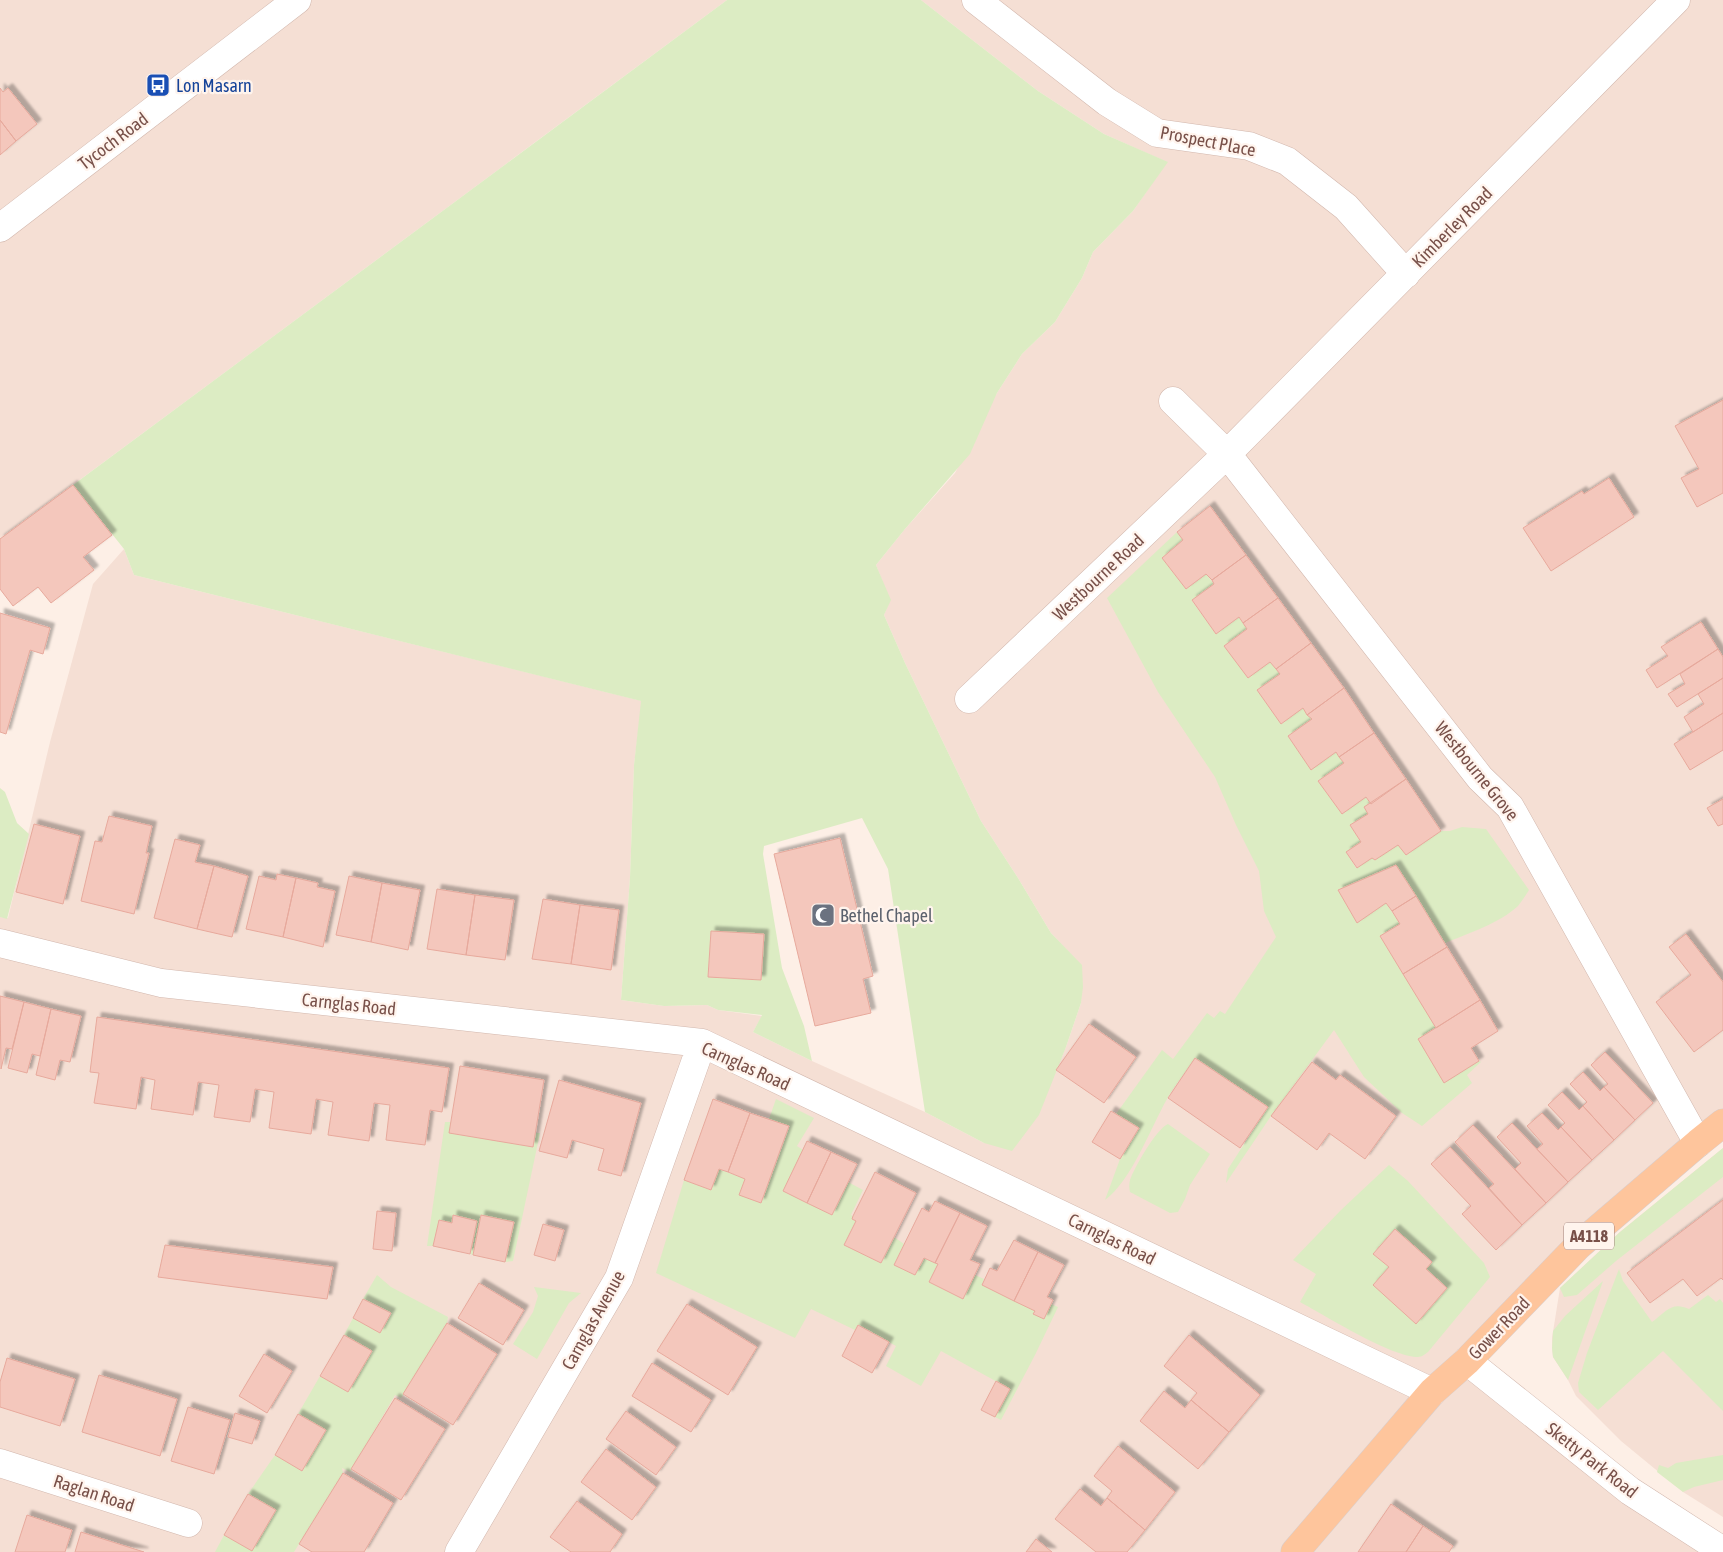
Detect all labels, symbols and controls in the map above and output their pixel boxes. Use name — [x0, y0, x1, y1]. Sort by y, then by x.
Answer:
bus stop icon: Lon Masarn — [145, 72, 171, 98]
place label: Lon Masarn — [176, 75, 252, 96]
street label: Tycoch Road — [74, 108, 152, 174]
street label: Prospect Place — [1159, 121, 1257, 161]
street label: Kimberley Road — [1408, 183, 1496, 271]
street label: Westbourne Road — [1048, 529, 1148, 625]
street label: Westbourne Grove — [1431, 717, 1523, 825]
mosque icon: Bethel Chapel — [810, 902, 836, 928]
place label: Bethel Chapel — [840, 905, 933, 926]
street label: Carnglas Road — [301, 989, 397, 1019]
street label: Carnglas Road — [699, 1037, 793, 1095]
street label: Carnglas Road — [1065, 1209, 1159, 1269]
road number: A4118 — [1564, 1222, 1614, 1250]
street label: Carnglas Avenue — [557, 1267, 629, 1373]
street label: Gower Road — [1464, 1292, 1534, 1364]
street label: Sketty Park Road — [1542, 1418, 1642, 1502]
street label: Raglan Road — [51, 1470, 137, 1516]

